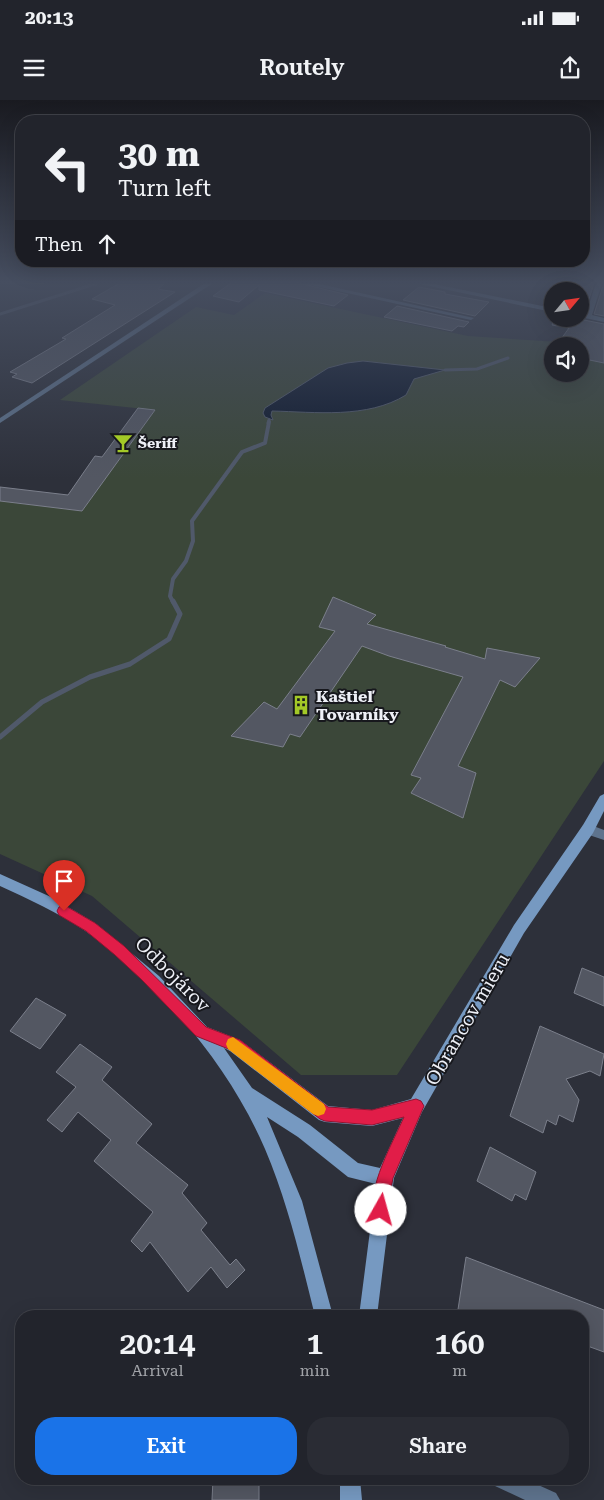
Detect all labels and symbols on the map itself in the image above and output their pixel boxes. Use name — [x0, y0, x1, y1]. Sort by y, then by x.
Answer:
north arrow — [544, 282, 589, 328]
bar icon: Šeriff — [112, 432, 134, 454]
place label: Šeriff — [138, 435, 178, 451]
place label: Kaštieľ Tovarníky — [316, 687, 399, 724]
building icon: Kaštieľ Tovarníky — [290, 694, 312, 716]
pin — [43, 860, 85, 911]
street label: Odbojárov — [130, 932, 215, 1017]
street label: Obrancov mieru — [420, 949, 515, 1089]
position arrow — [354, 1183, 406, 1235]

